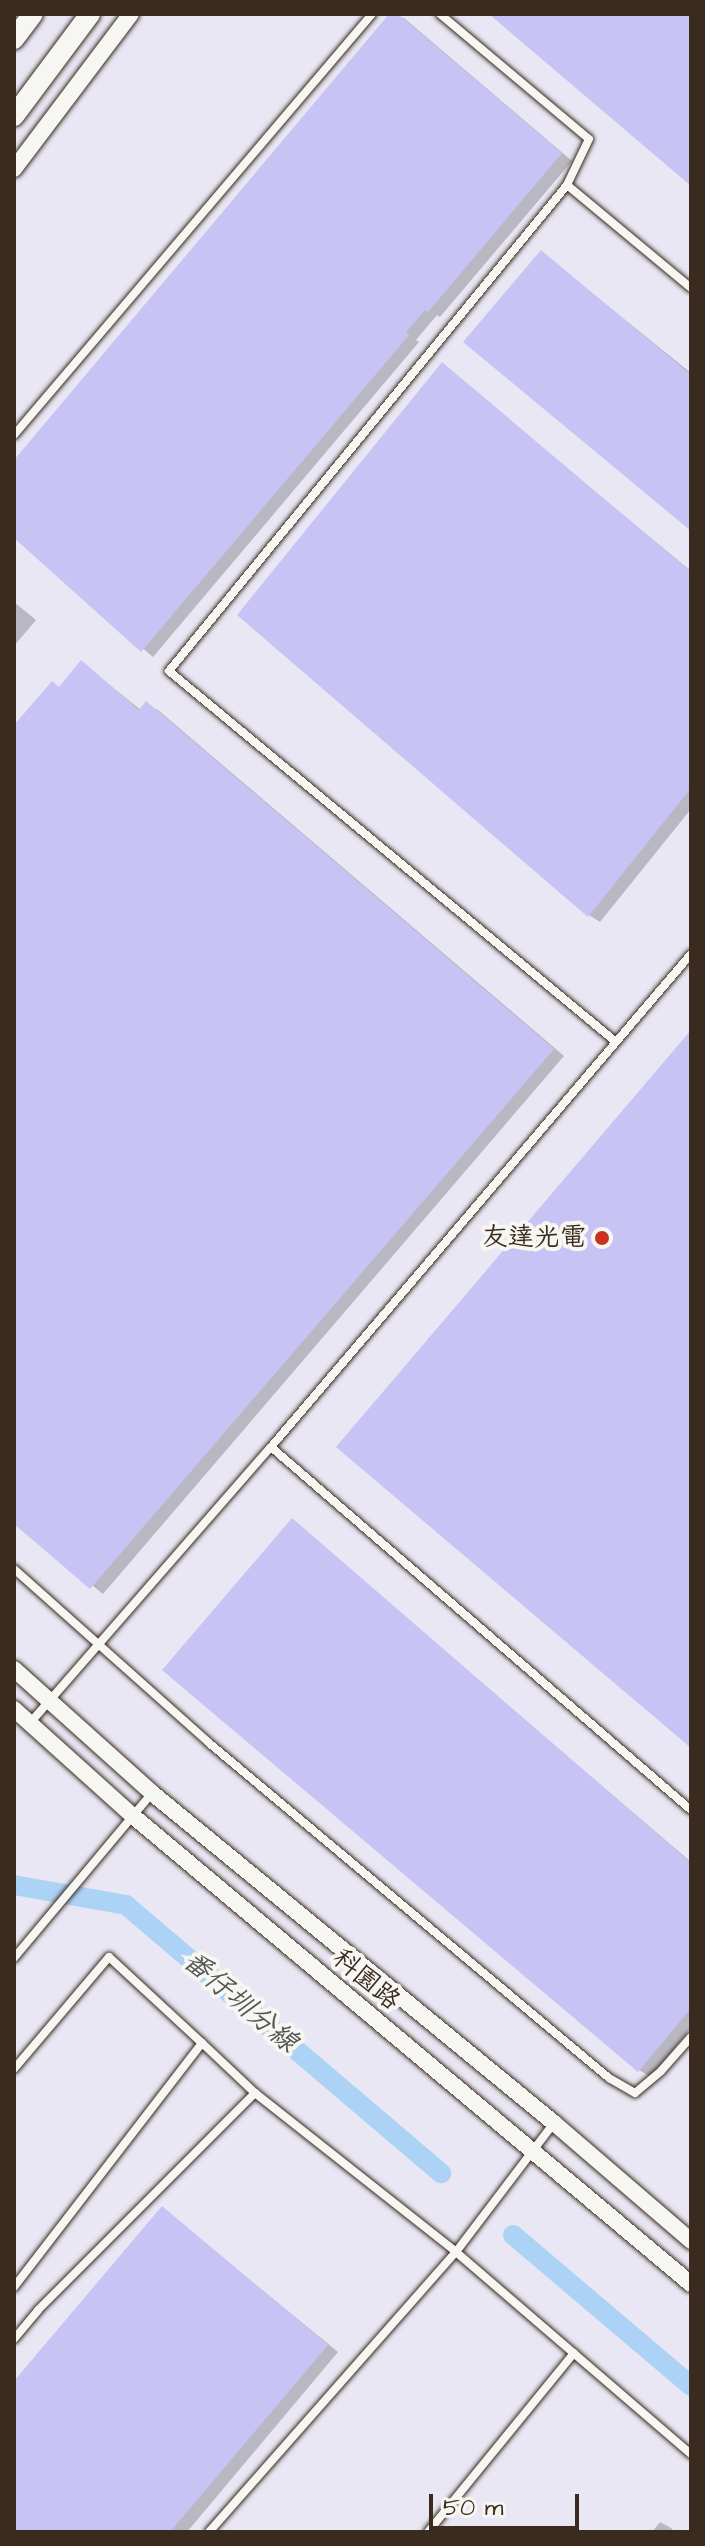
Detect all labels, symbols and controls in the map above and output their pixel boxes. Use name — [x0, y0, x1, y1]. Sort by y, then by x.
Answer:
place label: 友達光電 — [482, 1222, 586, 1254]
marker: 友達光電 — [593, 1229, 611, 1247]
street label: 科園路 — [326, 1943, 406, 2017]
water label: 番仔圳分線 — [176, 1944, 304, 2060]
scale bar — [433, 2478, 583, 2528]
text: 50 m — [443, 2491, 503, 2525]

